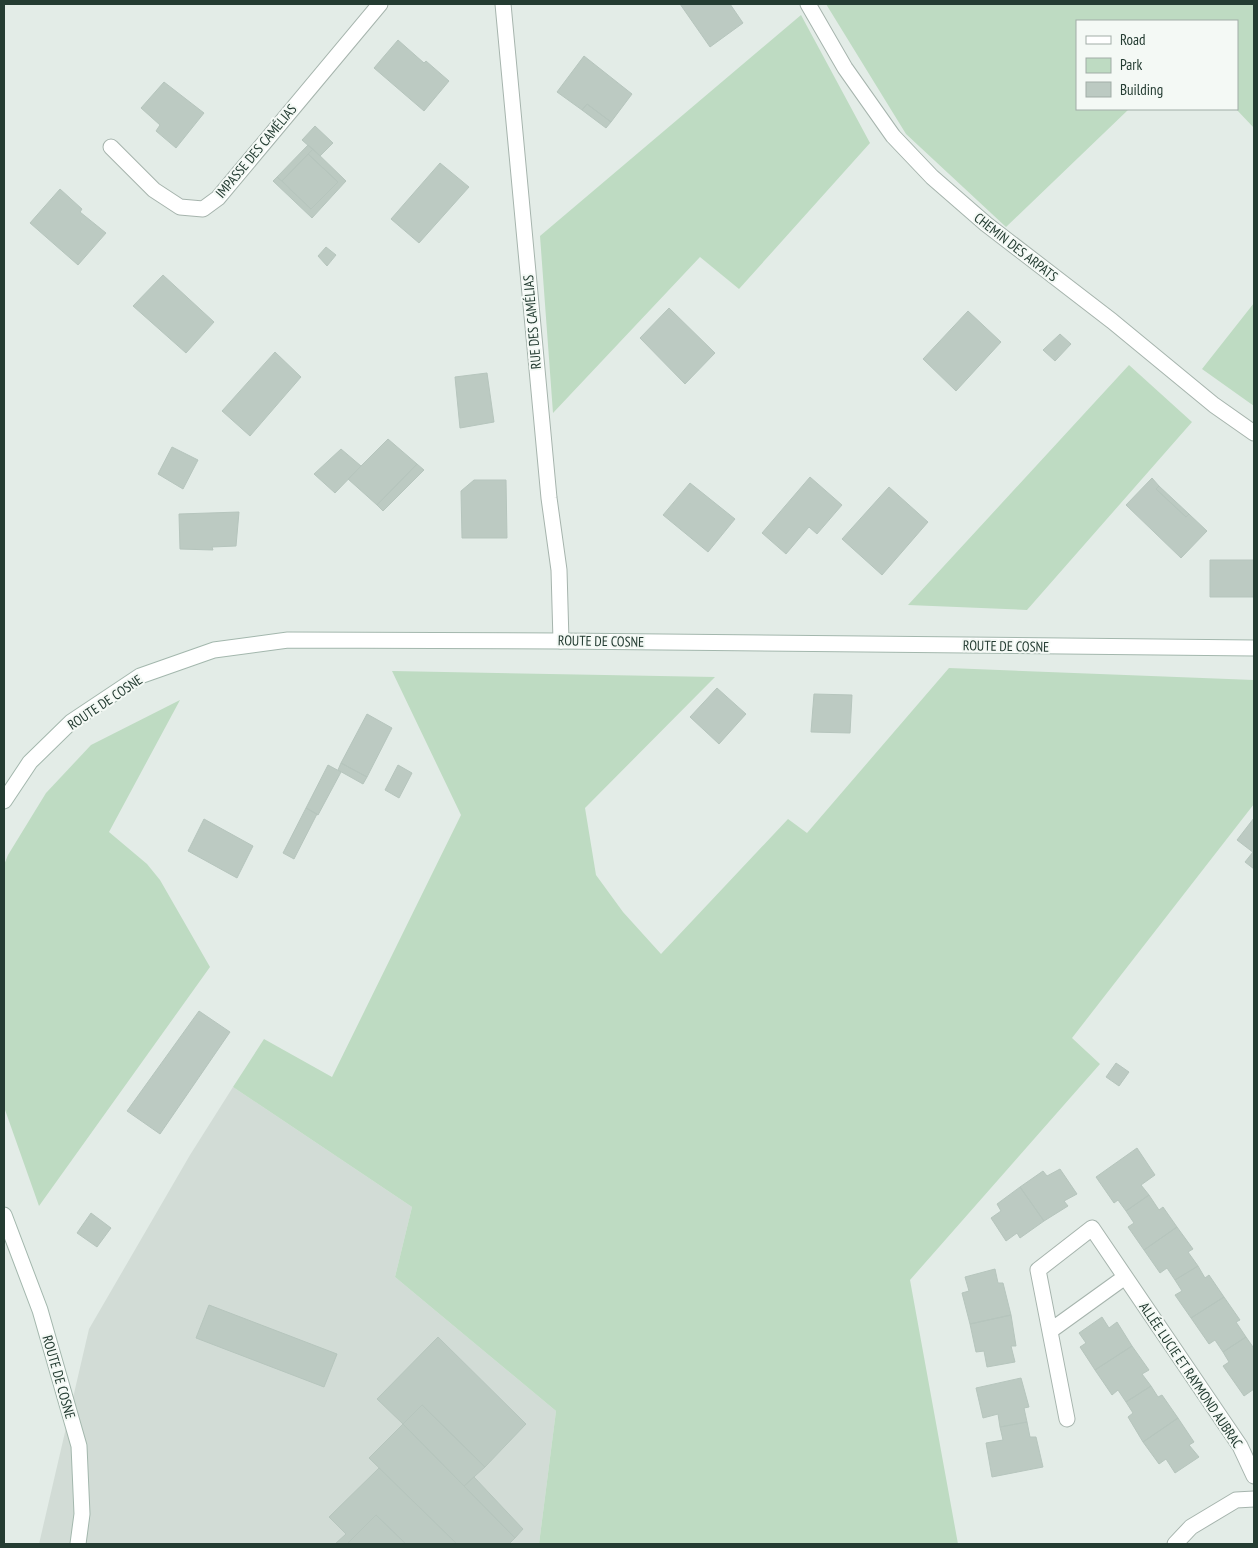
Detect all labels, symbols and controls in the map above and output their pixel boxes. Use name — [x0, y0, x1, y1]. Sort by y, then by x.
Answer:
legend — [1076, 20, 1238, 110]
text: Road — [1120, 30, 1146, 49]
text: Park — [1120, 55, 1142, 74]
text: Building — [1120, 80, 1163, 99]
street label: IMPASSE DES CAMÉLIAS — [212, 100, 300, 202]
street label: CHEMIN DES ARPATS — [970, 209, 1062, 285]
street label: RUE DES CAMÉLIAS — [519, 274, 545, 370]
street label: ROUTE DE COSNE — [558, 631, 644, 651]
street label: ROUTE DE COSNE — [963, 636, 1049, 656]
street label: ROUTE DE COSNE — [64, 670, 146, 734]
street label: ALLÉE LUCIE ET RAYMOND AUBRAC — [1135, 1299, 1247, 1452]
street label: ROUTE DE COSNE — [38, 1333, 80, 1421]

